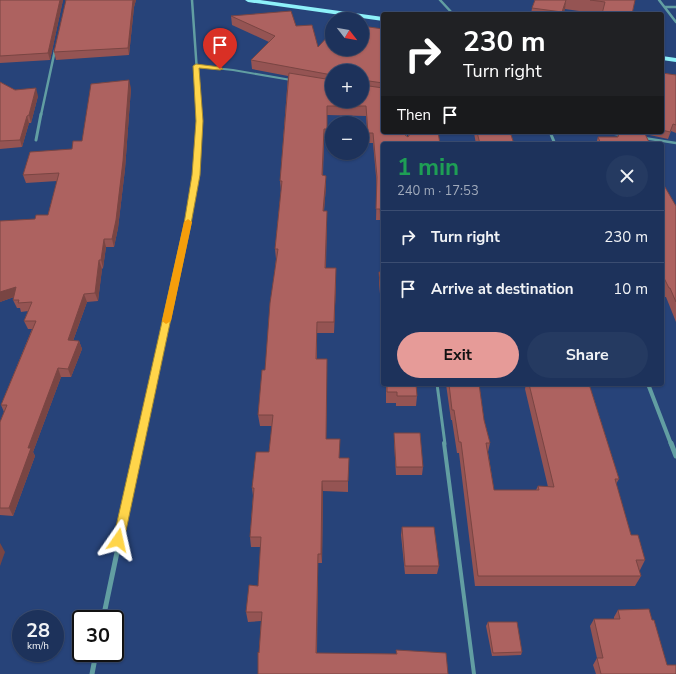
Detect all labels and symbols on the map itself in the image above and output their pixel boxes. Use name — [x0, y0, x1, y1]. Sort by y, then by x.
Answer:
north arrow — [325, 12, 369, 56]
pin — [203, 28, 237, 69]
position arrow — [97, 519, 139, 561]
speed limit sign: 30 — [72, 610, 124, 662]

